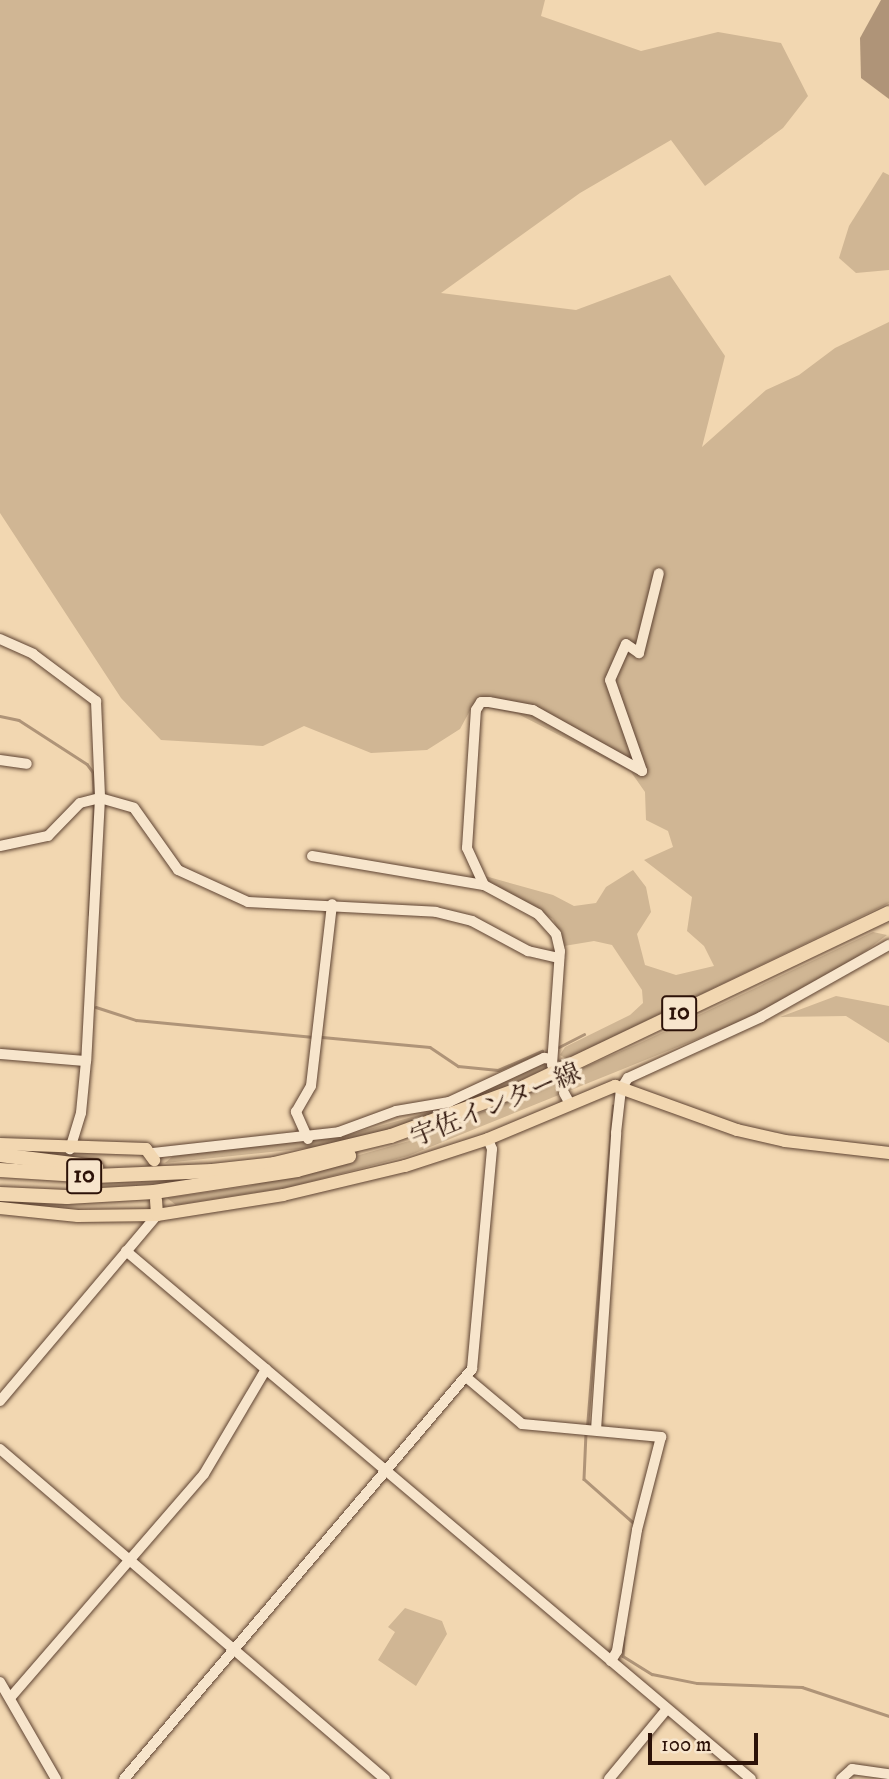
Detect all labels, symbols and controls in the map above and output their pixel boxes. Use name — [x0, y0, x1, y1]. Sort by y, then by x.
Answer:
road number: 10 — [660, 993, 698, 1034]
street label: 宇佐インター線 — [406, 1057, 586, 1155]
road number: 10 — [65, 1156, 103, 1196]
scale bar — [651, 1720, 761, 1764]
text: 100 m — [661, 1732, 712, 1758]

